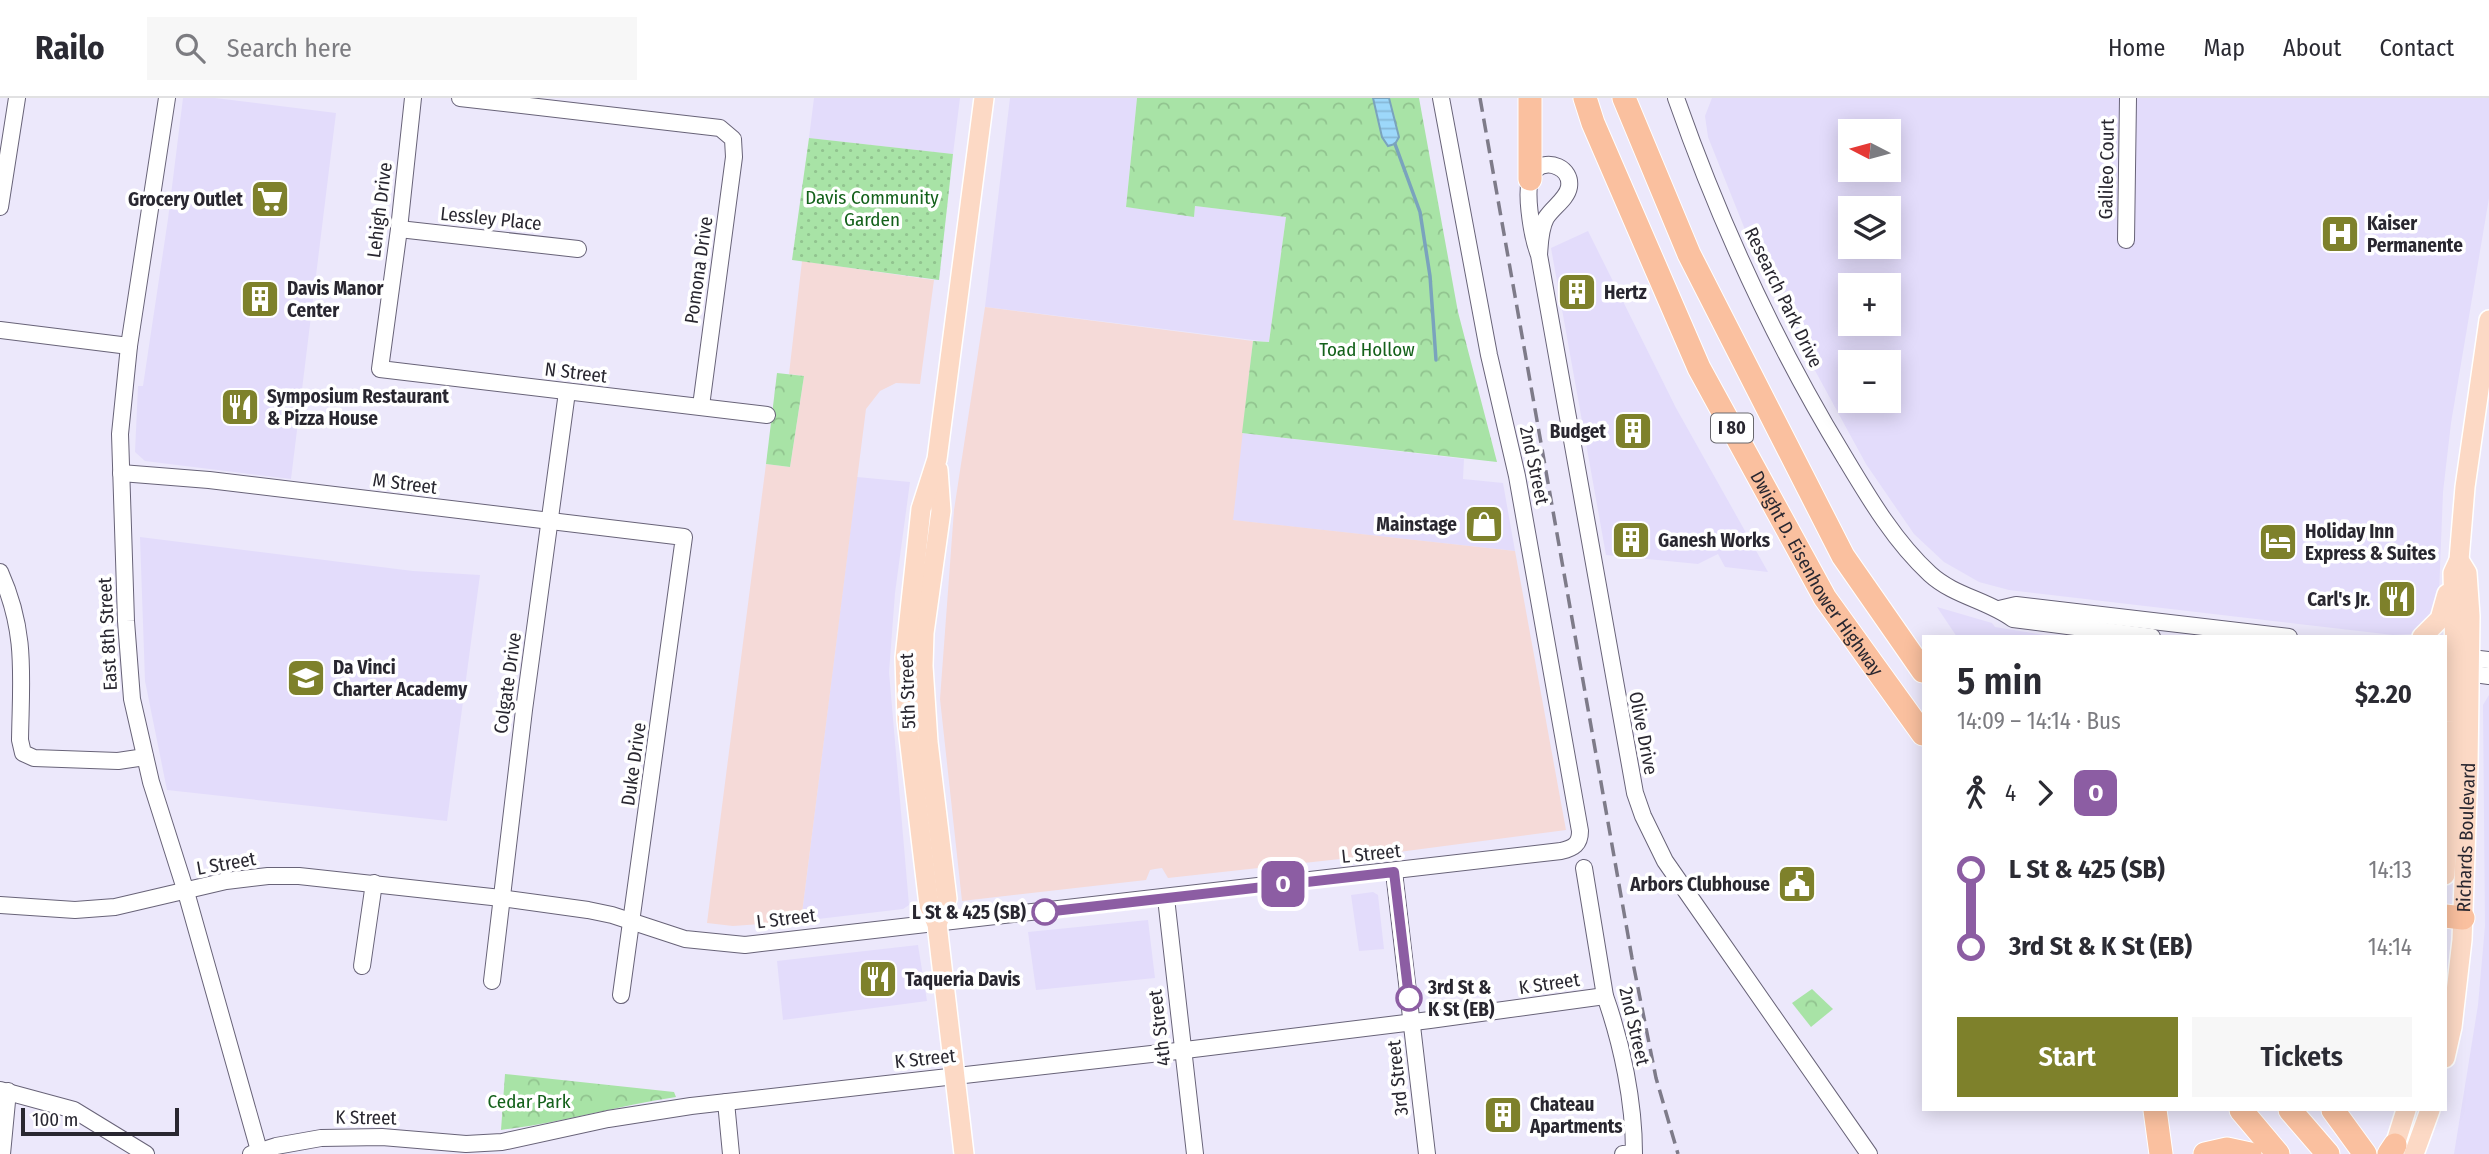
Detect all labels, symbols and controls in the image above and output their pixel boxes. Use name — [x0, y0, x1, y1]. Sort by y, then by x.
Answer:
search box — [147, 17, 637, 80]
text: Railo — [35, 28, 105, 68]
icon: search — [171, 29, 209, 67]
text: Search here — [227, 33, 352, 64]
text: Home — [2108, 34, 2165, 62]
text: Map — [2203, 34, 2245, 62]
text: About — [2283, 34, 2341, 62]
text: Contact — [2379, 34, 2454, 62]
street label: Galileo Court — [2094, 118, 2119, 220]
north arrow — [1838, 119, 1900, 182]
map controls — [1838, 119, 1901, 413]
street label: Lehigh Drive — [362, 161, 397, 259]
supermarket icon: Grocery Outlet — [249, 178, 291, 220]
park label: Davis Community Garden — [805, 186, 939, 231]
place label: Grocery Outlet — [128, 188, 243, 211]
button: layers — [1838, 196, 1901, 259]
street label: Lessley Place — [439, 202, 543, 235]
place label: Kaiser Permanente — [2367, 212, 2463, 257]
hospital icon: Kaiser Permanente — [2319, 213, 2361, 255]
street label: Pomona Drive — [680, 215, 717, 325]
street label: Research Park Drive — [1740, 223, 1827, 371]
building icon: Hertz — [1556, 271, 1598, 313]
button: + — [1838, 273, 1901, 336]
place label: Davis Manor Center — [287, 277, 385, 322]
building icon: Davis Manor Center — [239, 278, 281, 320]
place label: Hertz — [1604, 281, 1647, 304]
park label: Toad Hollow — [1319, 338, 1415, 361]
button: − — [1838, 350, 1901, 413]
street label: N Street — [543, 357, 609, 388]
place label: Symposium Restaurant & Pizza House — [267, 385, 449, 430]
restaurant icon: Symposium Restaurant & Pizza House — [219, 386, 261, 428]
building icon: Budget — [1612, 410, 1654, 452]
road number: I 80 — [1711, 414, 1753, 442]
place label: Budget — [1550, 420, 1606, 443]
street label: 2nd Street — [1515, 424, 1554, 507]
street label: Dwight D. Eisenhower Highway — [1745, 467, 1888, 681]
street label: M Street — [371, 468, 439, 499]
shop icon: Mainstage — [1463, 503, 1505, 545]
place label: Mainstage — [1376, 513, 1457, 536]
building icon: Ganesh Works — [1610, 519, 1652, 561]
place label: Holiday Inn Express & Suites — [2305, 520, 2436, 565]
hotel icon: Holiday Inn Express & Suites — [2257, 521, 2299, 563]
place label: Ganesh Works — [1658, 529, 1771, 552]
street label: East 8th Street — [93, 576, 122, 691]
restaurant icon: Carl's Jr. — [2376, 578, 2418, 620]
place label: Carl's Jr. — [2307, 588, 2370, 611]
street label: Colgate Drive — [489, 631, 526, 735]
street label: 5th Street — [895, 652, 920, 729]
place label: Da Vinci Charter Academy — [333, 656, 468, 701]
school or university icon: Da Vinci Charter Academy — [285, 657, 327, 699]
text: 5 min — [1957, 658, 2042, 704]
text: $2.20 — [2355, 679, 2412, 710]
street label: Olive Drive — [1624, 690, 1663, 777]
text: 14:09 – 14:14 · Bus — [1957, 707, 2121, 735]
street label: Duke Drive — [616, 721, 651, 807]
street label: Richards Boulevard — [2452, 762, 2480, 913]
icon: walk — [1957, 774, 1995, 812]
icon: forward — [2026, 774, 2064, 812]
text: 4 — [2005, 779, 2016, 807]
text: O — [2088, 779, 2103, 807]
street label: L Street — [1340, 839, 1403, 868]
street label: L Street — [195, 847, 258, 880]
text: L St & 425 (SB) — [2009, 854, 2165, 885]
text: 14:13 — [2369, 856, 2412, 884]
line badge: O — [1260, 861, 1306, 907]
public building icon: Arbors Clubhouse — [1776, 863, 1818, 905]
text: O — [1275, 870, 1291, 898]
place label: Arbors Clubhouse — [1629, 873, 1770, 896]
marker: L St & 425 (SB) — [1032, 899, 1058, 925]
place label: L St & 425 (SB) — [912, 901, 1026, 924]
street label: L Street — [755, 903, 818, 934]
text: 3rd St & K St (EB) — [2009, 931, 2192, 962]
text: 14:14 — [2368, 933, 2412, 961]
restaurant icon: Taqueria Davis — [857, 958, 899, 1000]
place label: Taqueria Davis — [905, 968, 1021, 991]
street label: K Street — [1517, 968, 1582, 999]
place label: 3rd St & K St (EB) — [1427, 976, 1495, 1021]
marker: 3rd St & K St (EB) — [1396, 985, 1422, 1011]
street label: 2nd Street — [1614, 985, 1655, 1068]
street label: 4th Street — [1143, 988, 1176, 1067]
button: Start — [1957, 1017, 2178, 1097]
button: Tickets — [2192, 1017, 2412, 1097]
street label: 3rd Street — [1382, 1038, 1413, 1117]
street label: K Street — [893, 1044, 957, 1073]
park label: Cedar Park — [488, 1090, 571, 1113]
place label: Chateau Apartments — [1529, 1093, 1623, 1138]
building icon: Chateau Apartments — [1482, 1094, 1524, 1136]
scale bar — [21, 1105, 178, 1137]
street label: K Street — [335, 1105, 398, 1130]
text: 100 m — [32, 1108, 78, 1131]

